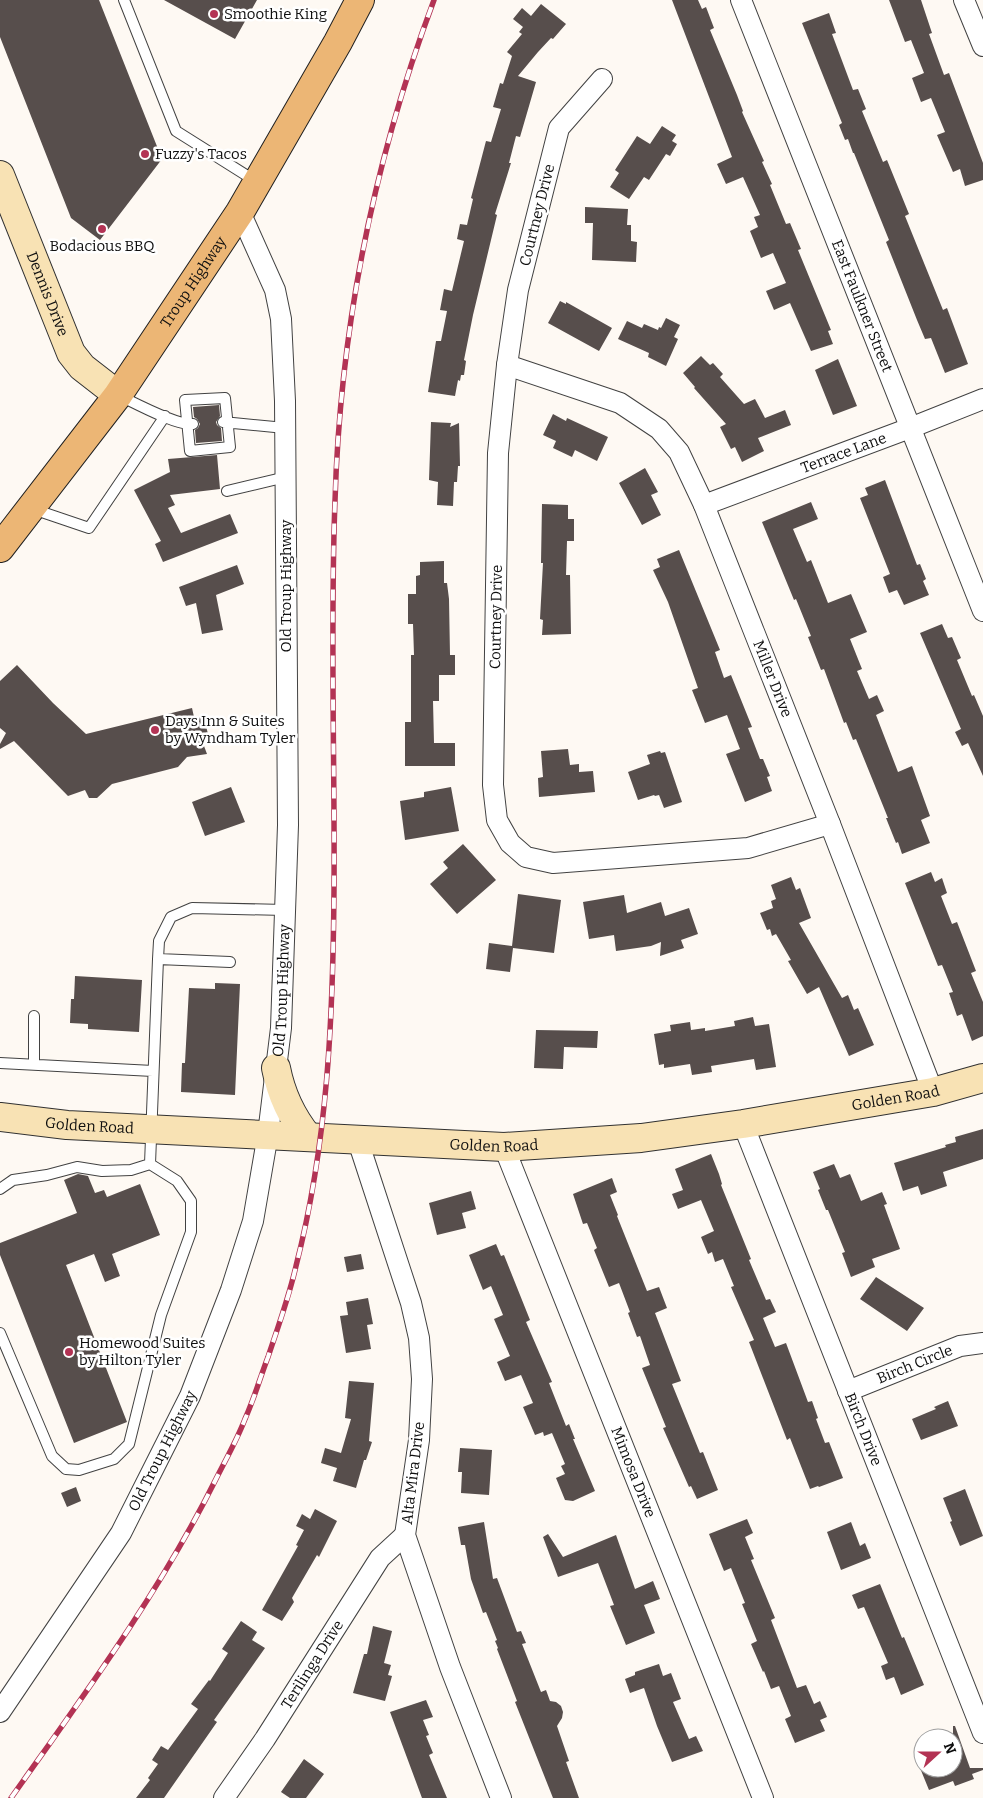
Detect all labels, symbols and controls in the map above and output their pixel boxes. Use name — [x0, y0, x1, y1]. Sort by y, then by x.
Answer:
place label: Smoothie King — [224, 5, 327, 23]
marker: Smoothie King — [208, 8, 220, 20]
place label: Fuzzy's Tacos — [155, 145, 247, 163]
marker: Fuzzy's Tacos — [139, 148, 151, 160]
street label: Courtney Drive — [516, 162, 558, 268]
marker: Bodacious BBQ — [96, 223, 108, 235]
street label: Troup Highway — [157, 233, 230, 331]
place label: Bodacious BBQ — [49, 237, 156, 255]
street label: East Faulkner Street — [828, 237, 897, 375]
street label: Dennis Drive — [22, 249, 72, 339]
street label: Terrace Lane — [798, 429, 889, 477]
street label: Old Troup Highway — [277, 520, 295, 652]
street label: Courtney Drive — [486, 565, 506, 669]
street label: Miller Drive — [749, 638, 796, 720]
place label: Days Inn & Suites by Wyndham Tyler — [165, 712, 296, 747]
marker: Days Inn & Suites by Wyndham Tyler — [149, 724, 161, 736]
street label: Old Troup Highway — [269, 924, 294, 1058]
street label: Golden Road — [850, 1082, 942, 1115]
street label: Golden Road — [44, 1113, 134, 1137]
street label: Golden Road — [449, 1135, 539, 1156]
place label: Homewood Suites by Hilton Tyler — [79, 1334, 206, 1369]
street label: Birch Circle — [874, 1341, 955, 1387]
marker: Homewood Suites by Hilton Tyler — [63, 1346, 75, 1358]
street label: Old Troup Highway — [124, 1388, 200, 1514]
street label: Birch Drive — [841, 1390, 886, 1468]
street label: Alta Mira Drive — [398, 1421, 428, 1525]
street label: Mimosa Drive — [607, 1424, 660, 1520]
street label: Terilinga Drive — [277, 1617, 347, 1712]
north arrow — [913, 1728, 963, 1778]
text: N — [940, 1740, 960, 1757]

